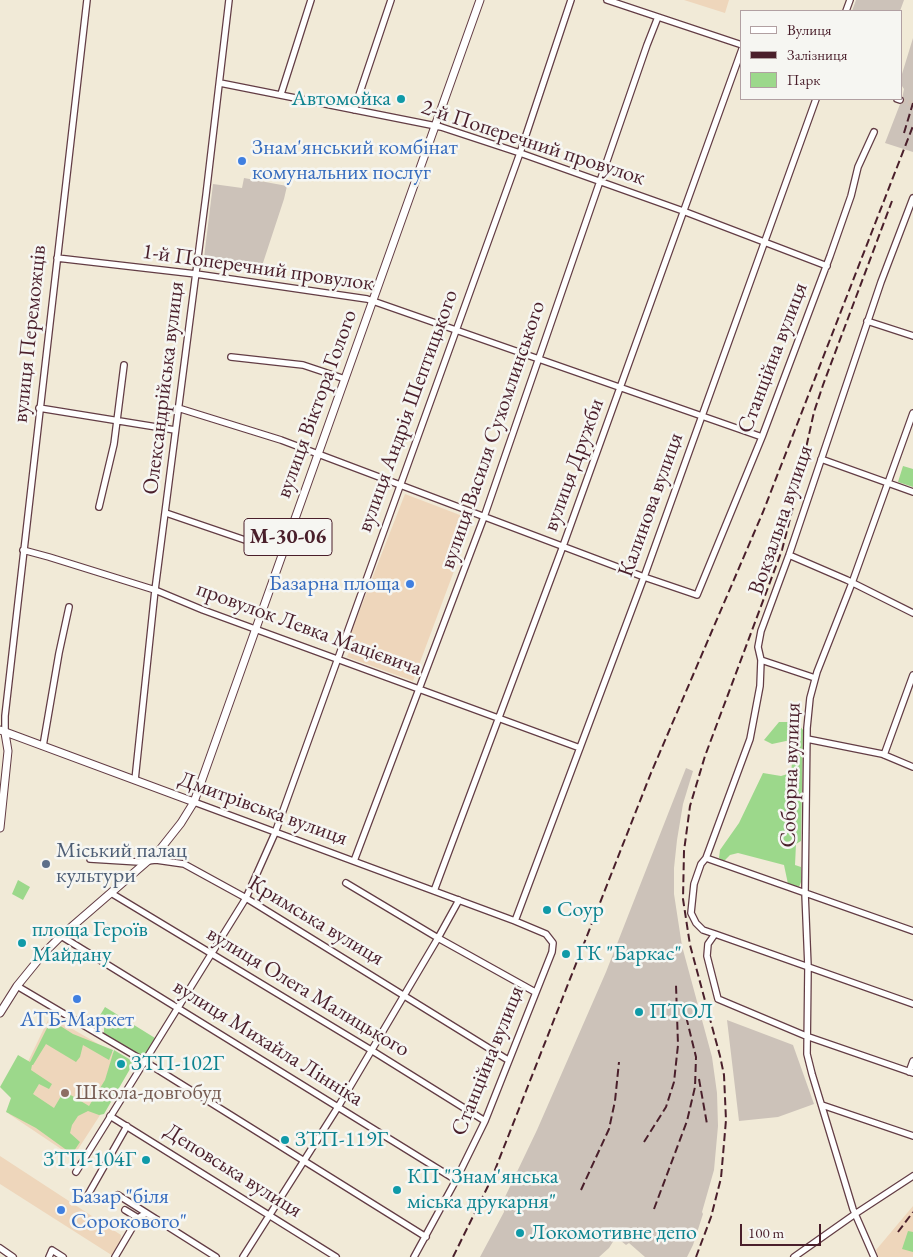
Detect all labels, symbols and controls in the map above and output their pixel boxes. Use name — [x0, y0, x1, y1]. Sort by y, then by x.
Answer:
legend — [740, 10, 903, 100]
text: Вулиця — [787, 20, 832, 39]
text: Залізниця — [787, 45, 847, 64]
text: Парк — [787, 70, 820, 89]
place label: Автомойка — [292, 86, 391, 112]
marker: Автомойка — [395, 93, 407, 105]
street label: 2-й Поперечний провулок — [418, 94, 648, 192]
place label: Знам'янський комбінат комунальних послуг — [252, 135, 458, 186]
marker: Знам'янський комбінат комунальних послуг — [236, 155, 248, 167]
street label: 1-й Поперечний провулок — [140, 239, 376, 297]
street label: вулиця Переможців — [8, 244, 52, 424]
street label: Станційна вулиця — [732, 279, 814, 437]
street label: Олександрійська вулиця — [138, 280, 190, 496]
street label: вулиця Андрія Шептицького — [352, 286, 464, 536]
street label: вулиця Василя Сухомлинського — [435, 298, 551, 572]
street label: вулиця Віктора Голого — [271, 306, 363, 502]
street label: вулиця Дружби — [538, 395, 610, 535]
street label: Калинова вулиця — [613, 429, 689, 581]
street label: Вокзальна вулиця — [743, 442, 819, 598]
road number: М-30-06 — [244, 518, 332, 556]
place label: Базарна площа — [269, 571, 400, 597]
street label: провулок Левка Мацієвича — [193, 576, 425, 682]
marker: Базарна площа — [404, 578, 416, 590]
street label: Соборна вулиця — [775, 702, 807, 848]
street label: Дмитрівська вулиця — [175, 766, 351, 852]
place label: Міський палац культури — [56, 838, 187, 889]
marker: Міський палац культури — [40, 858, 52, 870]
street label: Кримська вулиця — [244, 870, 388, 972]
place label: Соур — [557, 897, 604, 923]
marker: Соур — [541, 904, 553, 916]
place label: площа Героїв Майдану — [32, 917, 148, 968]
street label: вулиця Олега Малицького — [202, 921, 414, 1063]
marker: площа Героїв Майдану — [16, 937, 28, 949]
place label: ГК "Баркас" — [576, 941, 682, 967]
marker: ГК "Баркас" — [560, 948, 572, 960]
street label: вулиця Михайла Лінніка — [168, 974, 368, 1112]
street label: Станційна вулиця — [446, 982, 530, 1140]
marker: АТБ-Маркет — [71, 993, 83, 1005]
place label: ПТОЛ — [649, 999, 713, 1025]
marker: ПТОЛ — [633, 1006, 645, 1018]
place label: АТБ-Маркет — [20, 1007, 134, 1033]
place label: ЗТП-102Г — [131, 1051, 224, 1077]
marker: ЗТП-102Г — [115, 1058, 127, 1070]
place label: Школа-довгобуд — [75, 1080, 221, 1106]
marker: Школа-довгобуд — [59, 1087, 71, 1099]
street label: Деповська вулиця — [159, 1118, 307, 1224]
place label: ЗТП-119Г — [295, 1127, 388, 1153]
marker: ЗТП-119Г — [279, 1134, 291, 1146]
place label: ЗТП-104Г — [43, 1147, 136, 1173]
marker: ЗТП-104Г — [140, 1154, 152, 1166]
place label: КП "Знам'янська міська друкарня" — [407, 1164, 558, 1216]
place label: Базар "біля Сорокового" — [71, 1184, 187, 1236]
marker: КП "Знам'янська міська друкарня" — [391, 1184, 403, 1196]
marker: Базар "біля Сорокового" — [55, 1204, 67, 1216]
scale bar — [743, 1214, 824, 1246]
place label: Локомотивне депо — [530, 1220, 697, 1246]
text: 100 m — [748, 1223, 784, 1242]
marker: Локомотивне депо — [514, 1227, 526, 1239]

